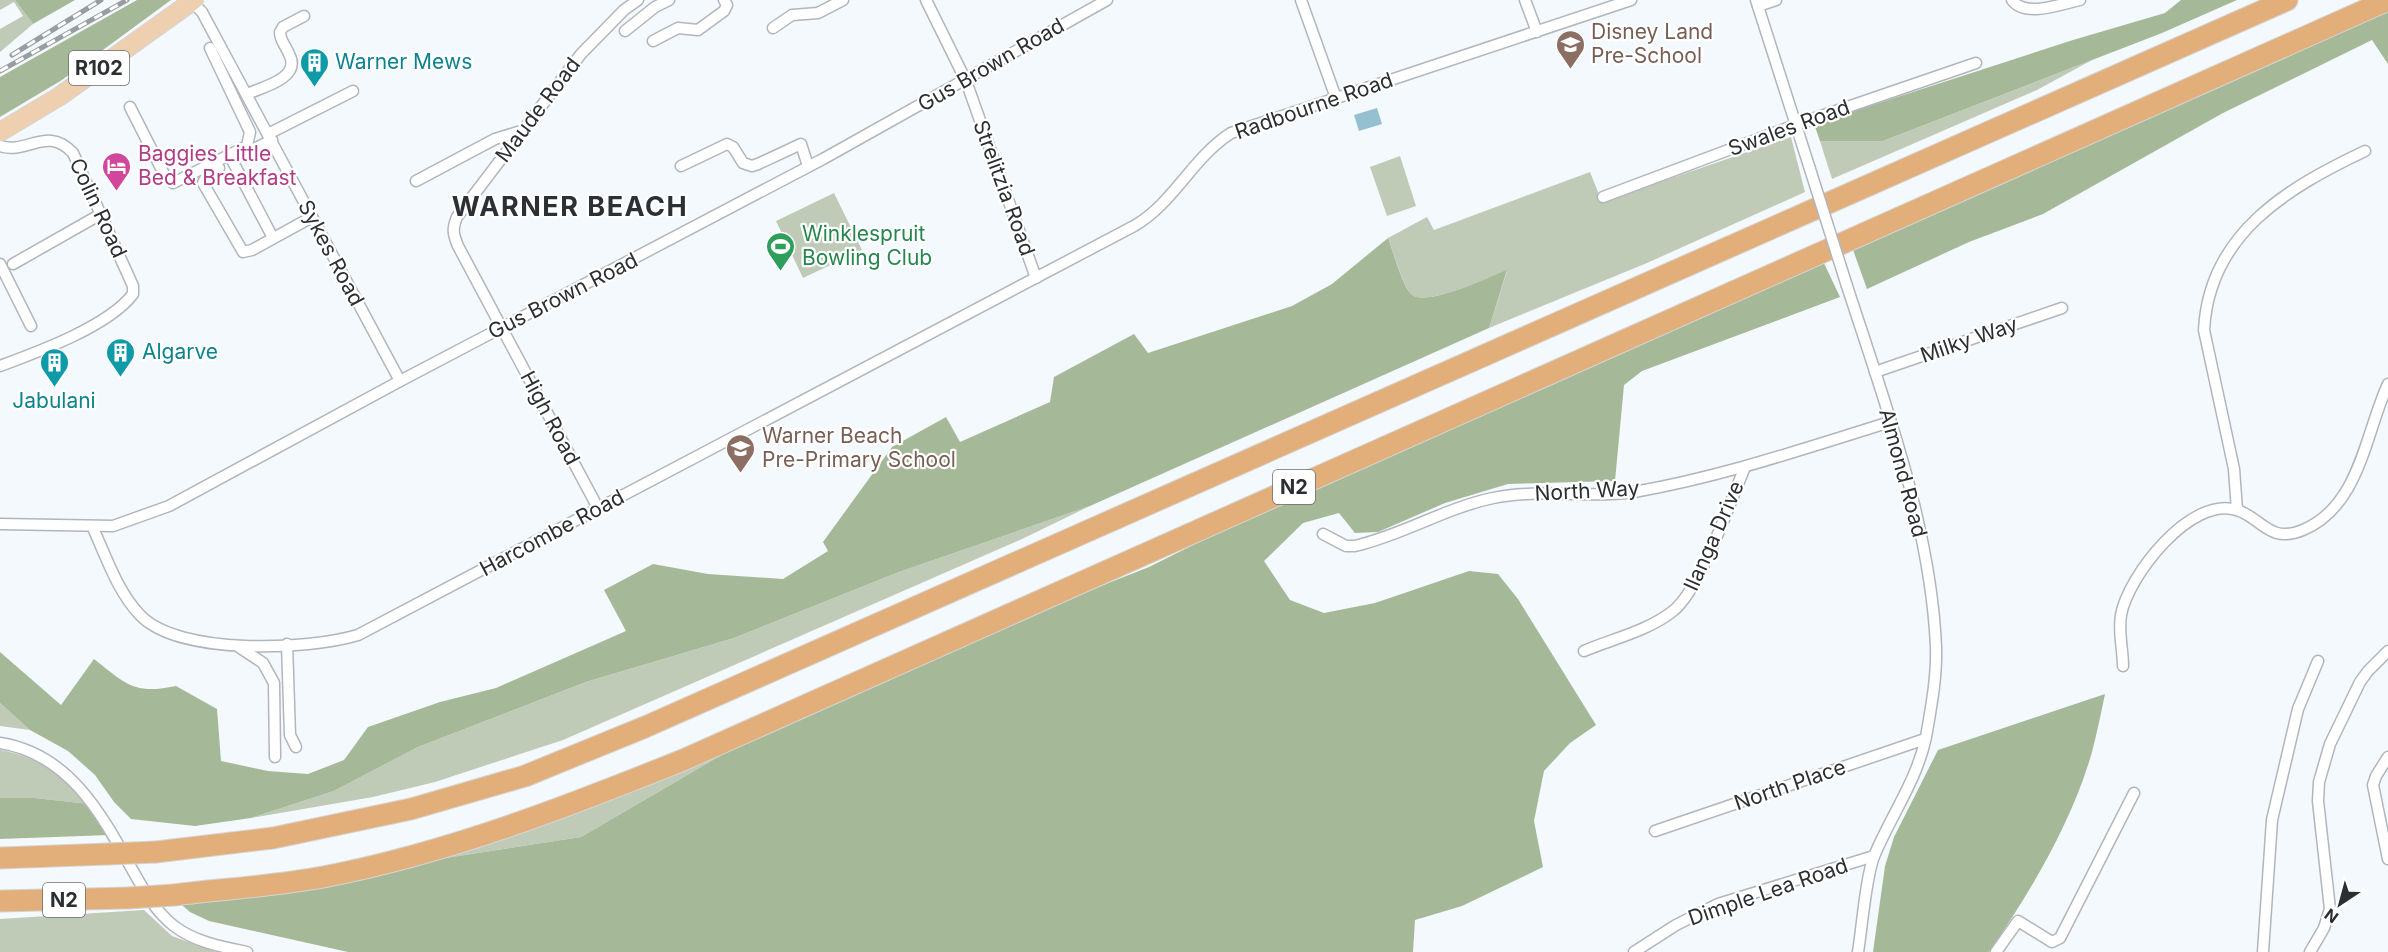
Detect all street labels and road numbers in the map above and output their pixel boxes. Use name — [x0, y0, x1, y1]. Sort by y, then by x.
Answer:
street label: Gus Brown Road — [913, 13, 1068, 117]
road number: R102 — [69, 51, 129, 85]
street label: Maude Road — [490, 52, 585, 167]
street label: Radbourne Road — [1232, 67, 1396, 144]
street label: Swales Road — [1725, 94, 1853, 161]
street label: Strelitzia Road — [968, 117, 1041, 259]
street label: Colin Road — [64, 154, 132, 262]
street label: Sykes Road — [293, 196, 370, 310]
street label: Gus Brown Road — [484, 247, 642, 344]
street label: Milky Way — [1917, 311, 2021, 368]
street label: High Road — [515, 367, 586, 469]
street label: Almond Road — [1874, 406, 1933, 540]
road number: N2 — [1273, 470, 1315, 504]
street label: North Way — [1534, 475, 1640, 506]
street label: Ilanga Drive — [1678, 477, 1749, 595]
street label: Harcombe Road — [475, 484, 628, 581]
street label: North Place — [1731, 754, 1849, 815]
street label: Dimple Lea Road — [1685, 852, 1851, 931]
road number: N2 — [43, 883, 85, 917]

